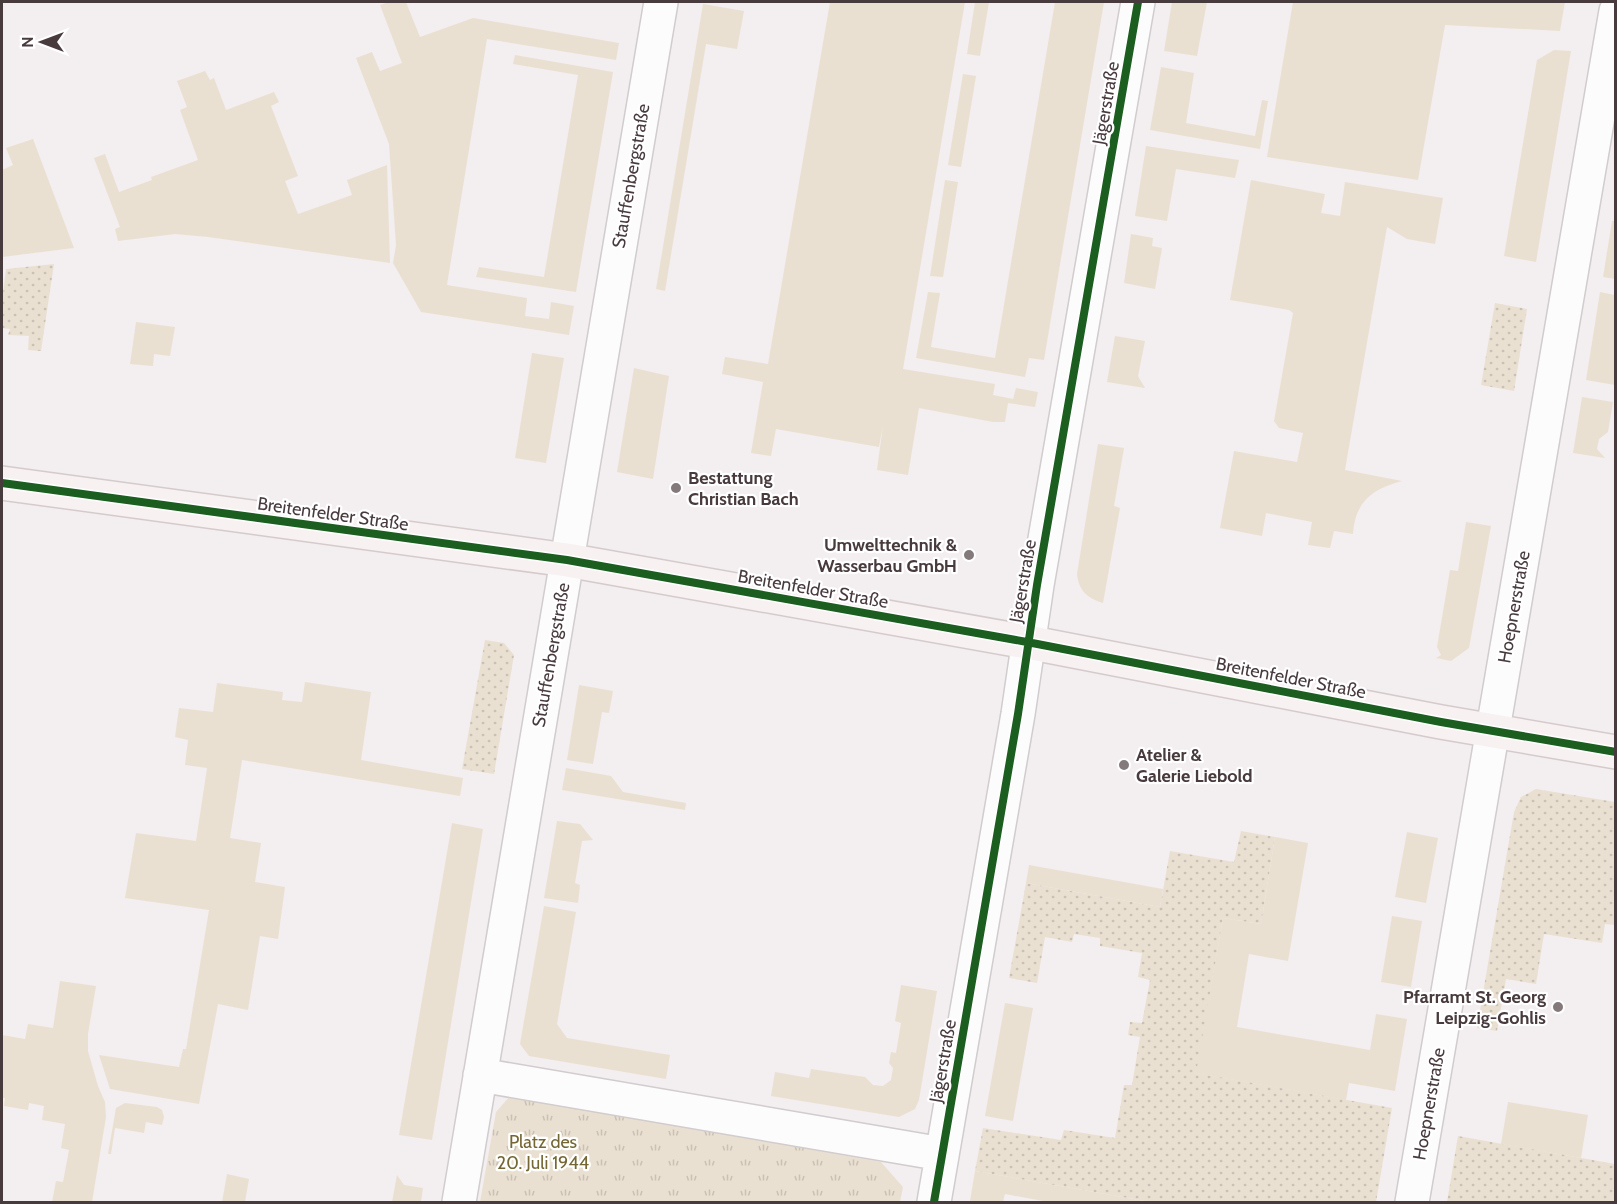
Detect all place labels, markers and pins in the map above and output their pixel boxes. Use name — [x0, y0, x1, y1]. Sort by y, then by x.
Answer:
place label: Bestattung Christian Bach — [688, 467, 799, 510]
marker: Bestattung Christian Bach — [669, 481, 683, 495]
place label: Umwelttechnik & Wasserbau GmbH — [817, 534, 958, 577]
marker: Umwelttechnik & Wasserbau GmbH — [962, 548, 976, 562]
place label: Atelier & Galerie Liebold — [1136, 744, 1252, 787]
marker: Atelier & Galerie Liebold — [1117, 758, 1131, 772]
place label: Pfarramt St. Georg Leipzig-Gohlis — [1403, 986, 1546, 1029]
marker: Pfarramt St. Georg Leipzig-Gohlis — [1551, 1000, 1565, 1014]

